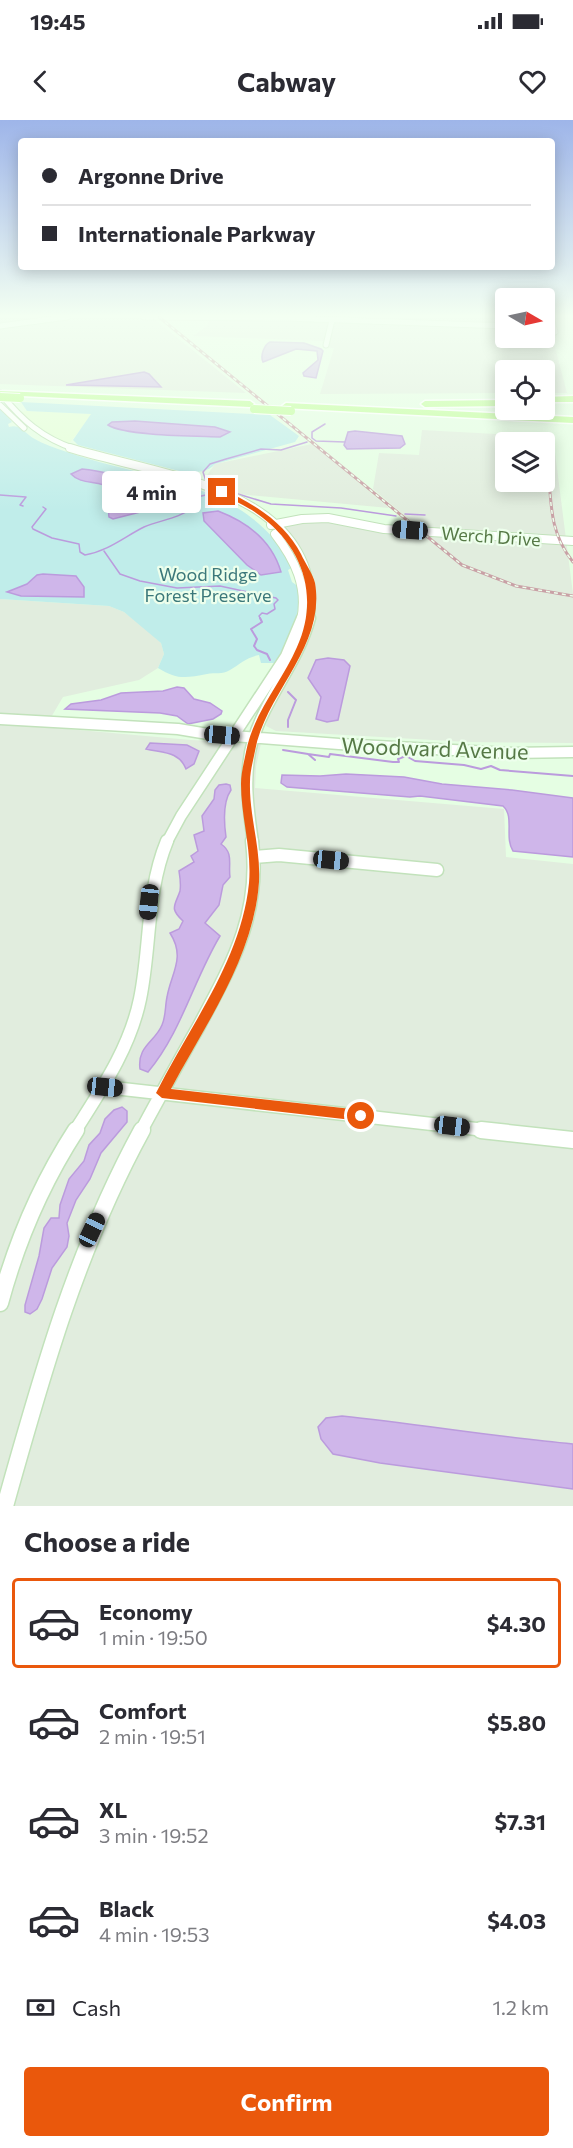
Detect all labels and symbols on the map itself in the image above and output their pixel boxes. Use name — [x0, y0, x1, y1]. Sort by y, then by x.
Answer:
north arrow — [495, 288, 555, 348]
callout: 4 min — [102, 471, 201, 513]
route end — [208, 478, 235, 505]
car — [391, 520, 429, 540]
street label: Werch Drive — [441, 522, 541, 550]
park label: Wood Ridge Forest Preserve — [145, 563, 272, 606]
car — [203, 724, 241, 746]
street label: Woodward Avenue — [341, 731, 529, 765]
car — [312, 849, 350, 871]
car — [138, 883, 160, 921]
car — [86, 1076, 124, 1098]
route start — [347, 1102, 374, 1129]
car — [433, 1115, 471, 1137]
car — [76, 1210, 108, 1250]

